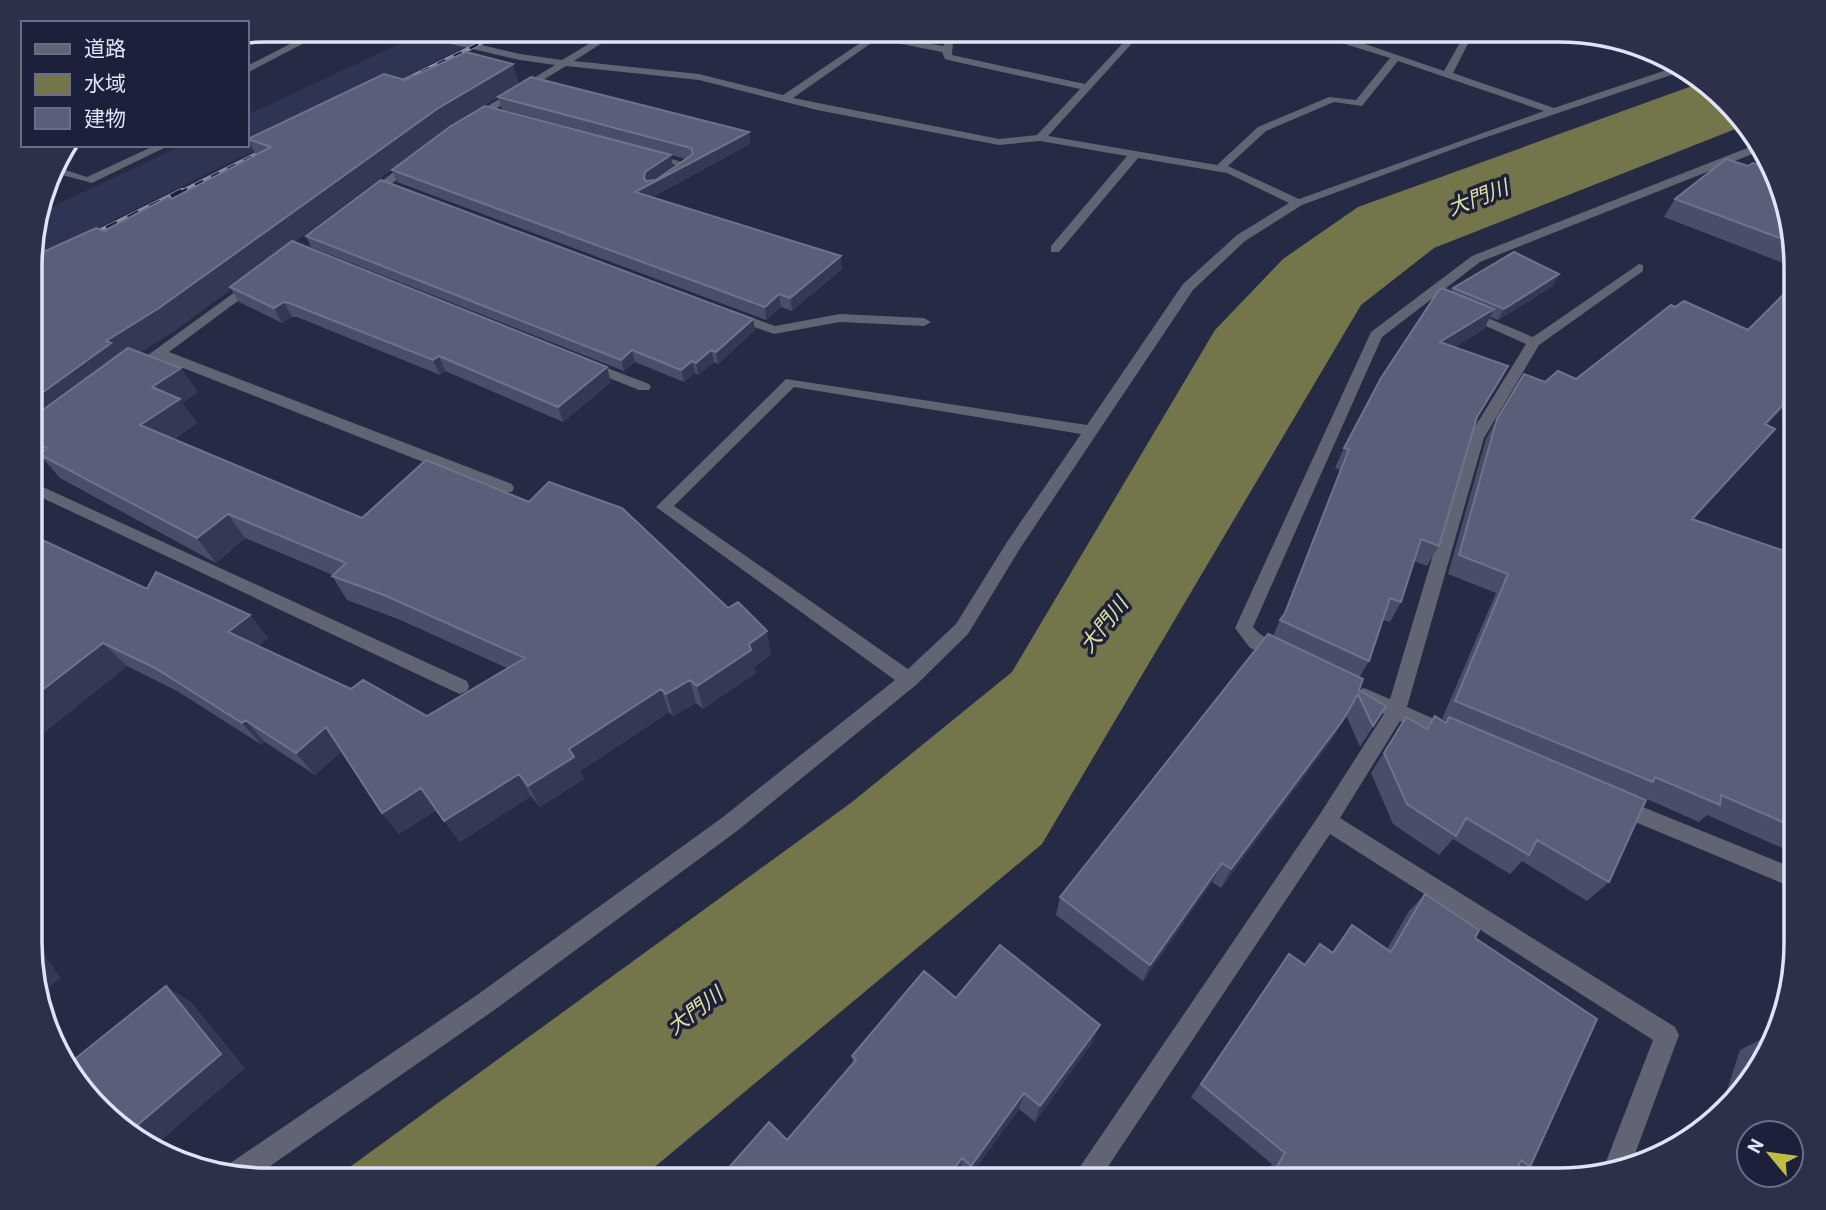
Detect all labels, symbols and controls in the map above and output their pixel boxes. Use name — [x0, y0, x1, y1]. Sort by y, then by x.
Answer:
legend — [21, 21, 248, 147]
text: 道路 — [84, 35, 126, 60]
text: 水域 — [84, 70, 126, 95]
text: 建物 — [84, 105, 126, 130]
water label: 大門川 — [1444, 173, 1513, 220]
water label: 大門川 — [1074, 590, 1133, 657]
water label: 大門川 — [661, 980, 728, 1039]
north arrow — [1735, 1119, 1805, 1189]
text: N — [1742, 1134, 1768, 1157]

